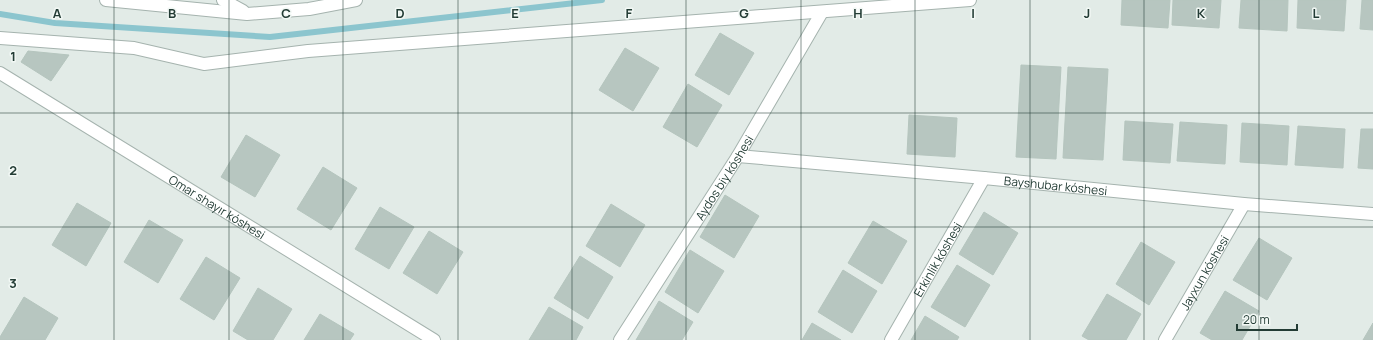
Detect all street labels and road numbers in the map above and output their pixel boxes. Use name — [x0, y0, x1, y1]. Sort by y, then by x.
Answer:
street label: Aydos biy kóshesi — [691, 132, 757, 223]
street label: Omar shayır kóshesi — [166, 170, 269, 243]
street label: Bayshubar kóshesi — [1003, 172, 1108, 199]
street label: Erkinlik kóshesi — [909, 219, 965, 300]
street label: Jayxun kóshesi — [1176, 232, 1233, 313]

